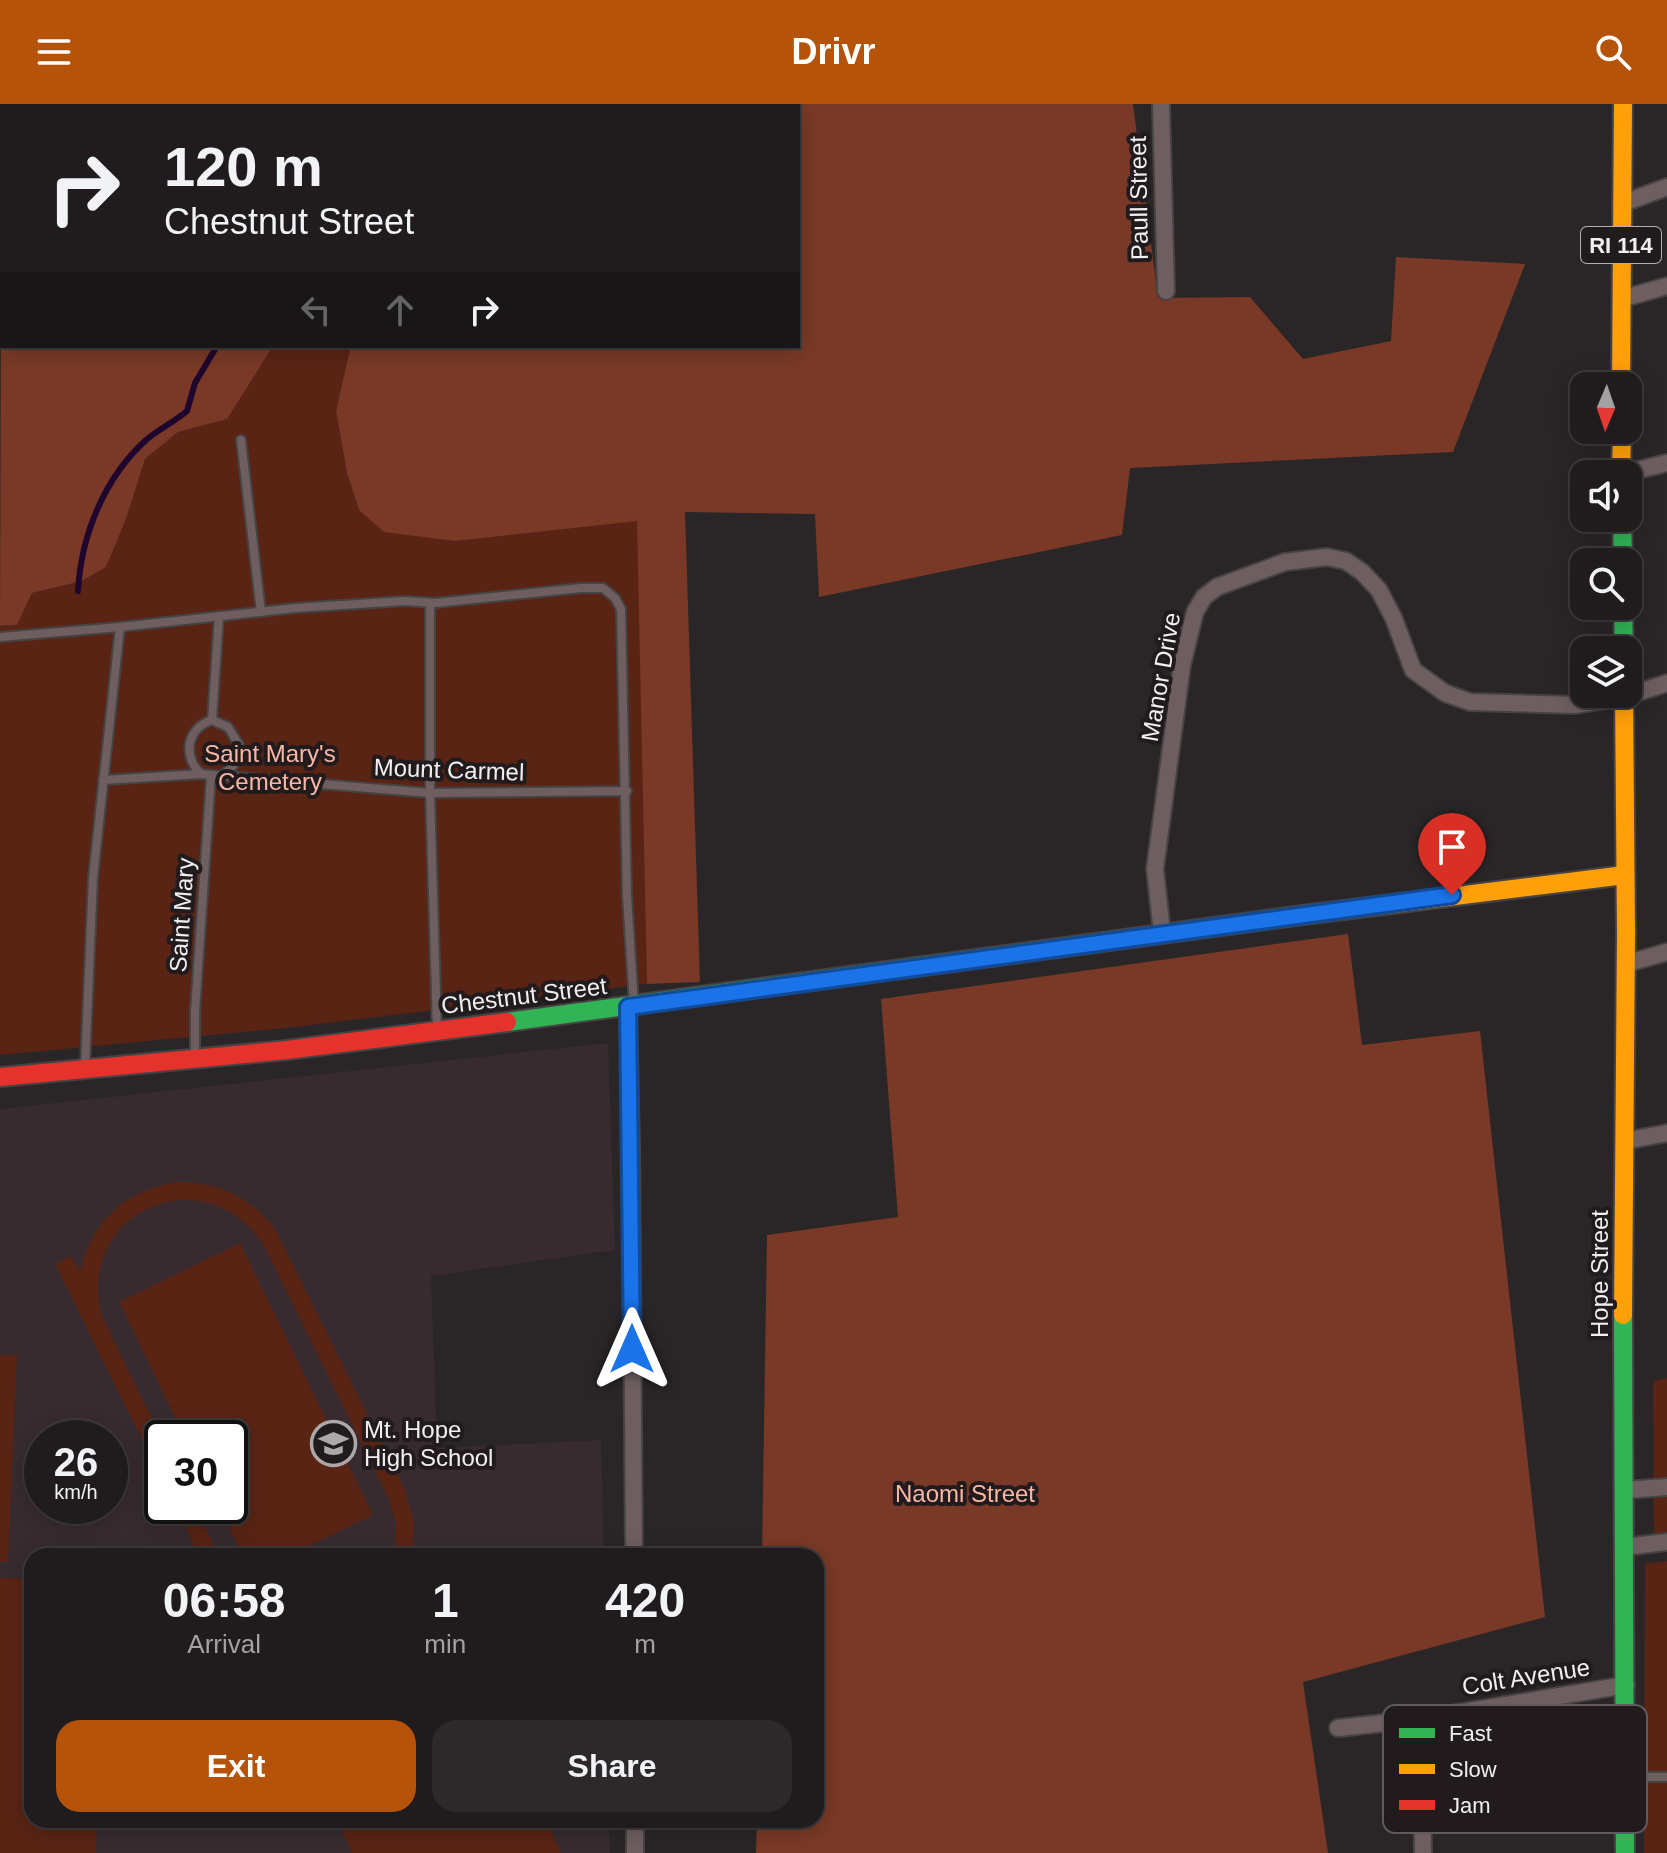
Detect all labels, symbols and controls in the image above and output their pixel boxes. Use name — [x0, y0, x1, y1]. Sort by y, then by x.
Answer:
icon: menu — [32, 30, 76, 74]
icon: search — [1591, 30, 1635, 74]
text: Drivr — [791, 31, 876, 72]
text: 120 m — [164, 135, 323, 198]
street label: Paull Street — [1124, 135, 1153, 260]
icon: right — [32, 136, 136, 240]
text: Chestnut Street — [164, 201, 414, 242]
road number: RI 114 — [1581, 227, 1661, 263]
icon: left — [294, 288, 338, 332]
icon: ahead — [378, 288, 422, 332]
icon: right — [462, 288, 506, 332]
north arrow — [1570, 372, 1642, 444]
map controls — [1570, 372, 1642, 708]
button: sound — [1570, 460, 1642, 532]
button: search — [1570, 548, 1642, 620]
street label: Manor Drive — [1136, 610, 1185, 744]
button: layers — [1570, 636, 1642, 708]
park label: Saint Mary's Cemetery — [204, 740, 336, 795]
street label: Mount Carmel — [373, 753, 525, 786]
pin — [1418, 813, 1486, 895]
icon: arrive — [1430, 825, 1474, 869]
street label: Saint Mary — [164, 857, 199, 973]
street label: Chestnut Street — [440, 972, 609, 1019]
street label: Hope Street — [1586, 1210, 1613, 1338]
position arrow — [590, 1307, 674, 1391]
place label: Mt. Hope High School — [364, 1416, 493, 1471]
speed limit sign: 30 — [144, 1420, 248, 1524]
school or university icon: Mt. Hope High School — [309, 1420, 357, 1468]
text: 26 — [54, 1440, 98, 1484]
park label: Naomi Street — [895, 1480, 1035, 1507]
text: km/h — [54, 1481, 98, 1503]
text: 06:58 — [163, 1574, 286, 1627]
text: 1 — [432, 1574, 459, 1627]
text: 420 — [605, 1574, 685, 1627]
text: Arrival — [187, 1629, 261, 1659]
text: min — [424, 1629, 466, 1659]
text: m — [634, 1629, 656, 1659]
street label: Colt Avenue — [1460, 1653, 1592, 1700]
legend — [1383, 1705, 1647, 1833]
button: Exit — [56, 1720, 416, 1812]
button: Share — [432, 1720, 792, 1812]
text: Fast — [1449, 1721, 1492, 1746]
text: Slow — [1449, 1757, 1497, 1782]
text: Jam — [1449, 1793, 1491, 1818]

